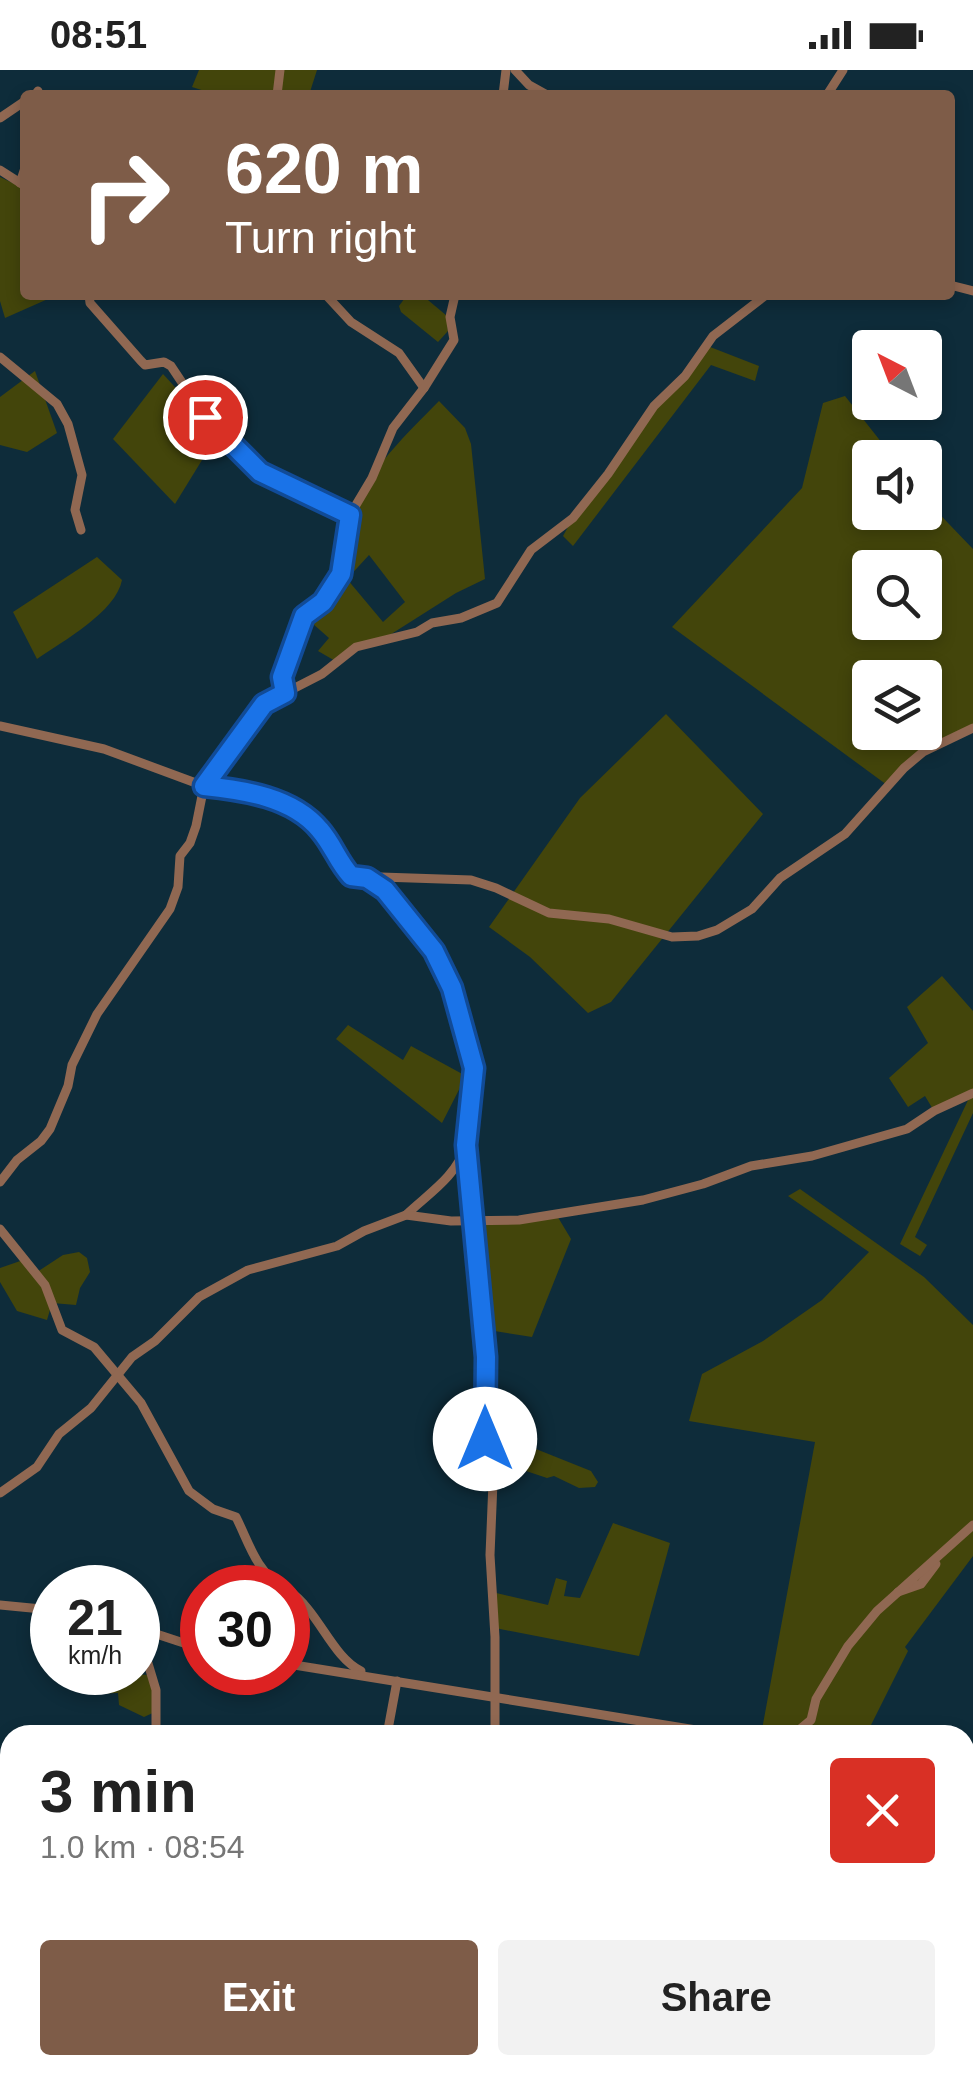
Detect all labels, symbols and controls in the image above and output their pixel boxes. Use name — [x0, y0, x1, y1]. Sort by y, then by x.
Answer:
text: 08:51 — [50, 14, 147, 56]
icon: right — [60, 130, 190, 260]
text: 620 m — [225, 130, 423, 208]
text: Turn right — [225, 212, 416, 263]
north arrow — [852, 330, 942, 420]
map controls — [852, 330, 942, 750]
pin — [163, 375, 248, 460]
icon: arrive — [178, 390, 233, 445]
button: sound — [852, 440, 942, 530]
button: search — [852, 550, 942, 640]
button: layers — [852, 660, 942, 750]
position arrow — [433, 1387, 537, 1491]
speed limit sign: 30 — [180, 1565, 310, 1695]
text: 21 — [67, 1590, 123, 1646]
text: km/h — [68, 1641, 122, 1669]
text: 3 min — [40, 1758, 197, 1825]
button: close — [830, 1758, 935, 1863]
text: 1.0 km · 08:54 — [40, 1829, 245, 1865]
button: Exit — [40, 1940, 478, 2055]
button: Share — [498, 1940, 935, 2055]

